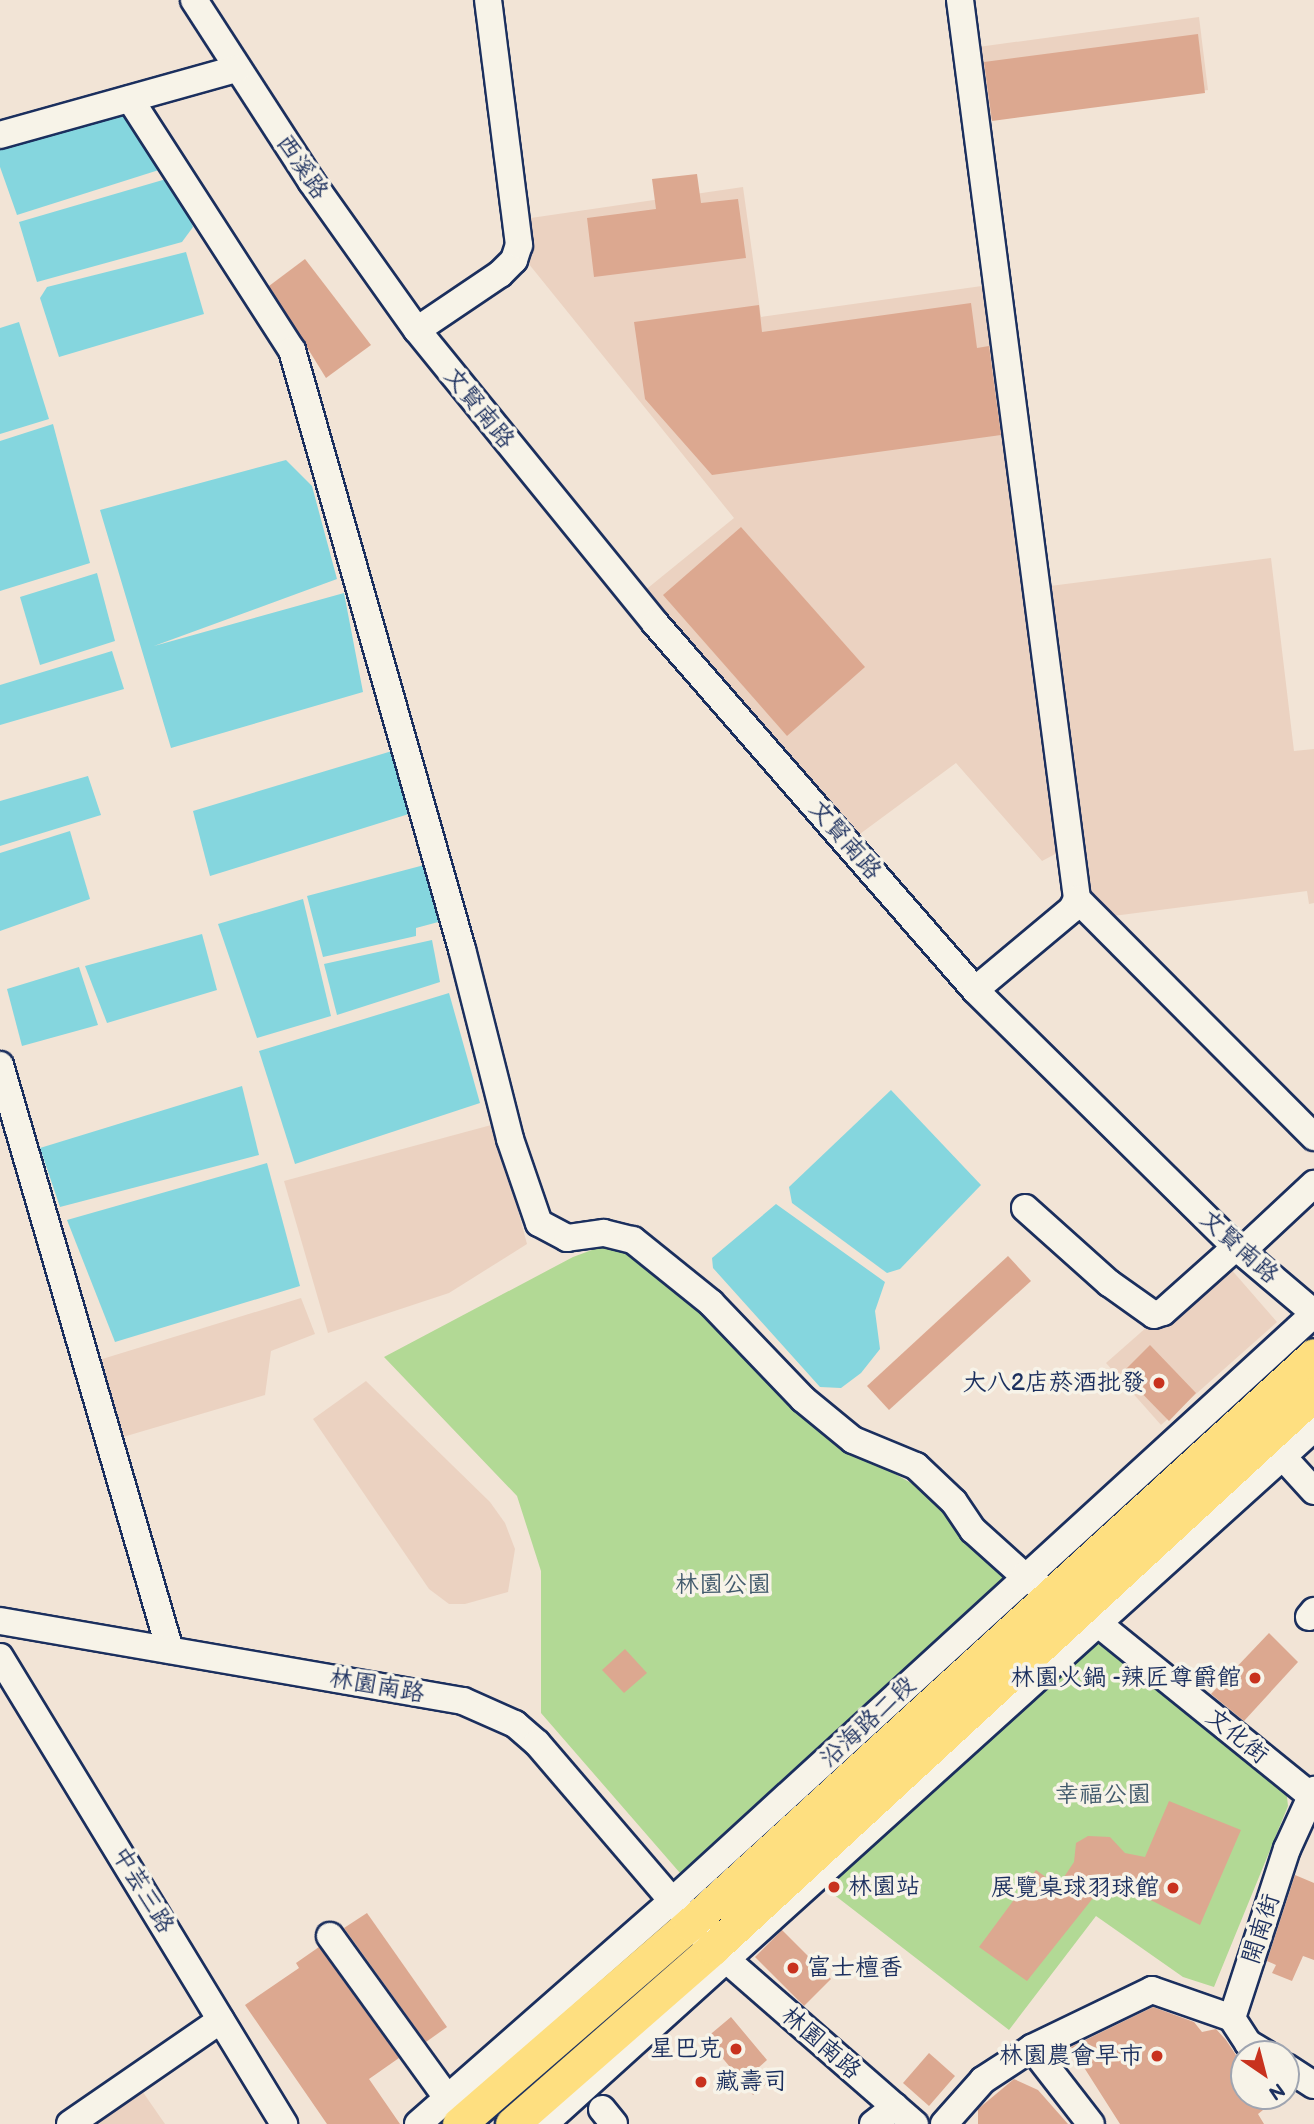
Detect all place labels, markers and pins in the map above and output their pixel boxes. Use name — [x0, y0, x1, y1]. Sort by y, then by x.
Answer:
place label: 大八2店菸酒批發 — [963, 1369, 1145, 1397]
marker: 大八2店菸酒批發 — [1151, 1375, 1167, 1391]
place label: 林園火鍋 -辣匠尊爵館 — [1010, 1664, 1241, 1692]
marker: 林園火鍋 -辣匠尊爵館 — [1247, 1670, 1263, 1686]
place label: 林園站 — [848, 1873, 920, 1901]
place label: 展覽桌球羽球館 — [991, 1874, 1159, 1902]
marker: 林園站 — [826, 1879, 842, 1895]
marker: 展覽桌球羽球館 — [1165, 1880, 1181, 1896]
place label: 富士檀香 — [807, 1954, 903, 1982]
marker: 富士檀香 — [785, 1960, 801, 1976]
place label: 星巴克 — [650, 2035, 722, 2063]
marker: 星巴克 — [728, 2041, 744, 2057]
place label: 林園農會早市 — [999, 2042, 1143, 2070]
marker: 林園農會早市 — [1149, 2048, 1165, 2064]
place label: 藏壽司 — [715, 2068, 787, 2096]
marker: 藏壽司 — [693, 2074, 709, 2090]

